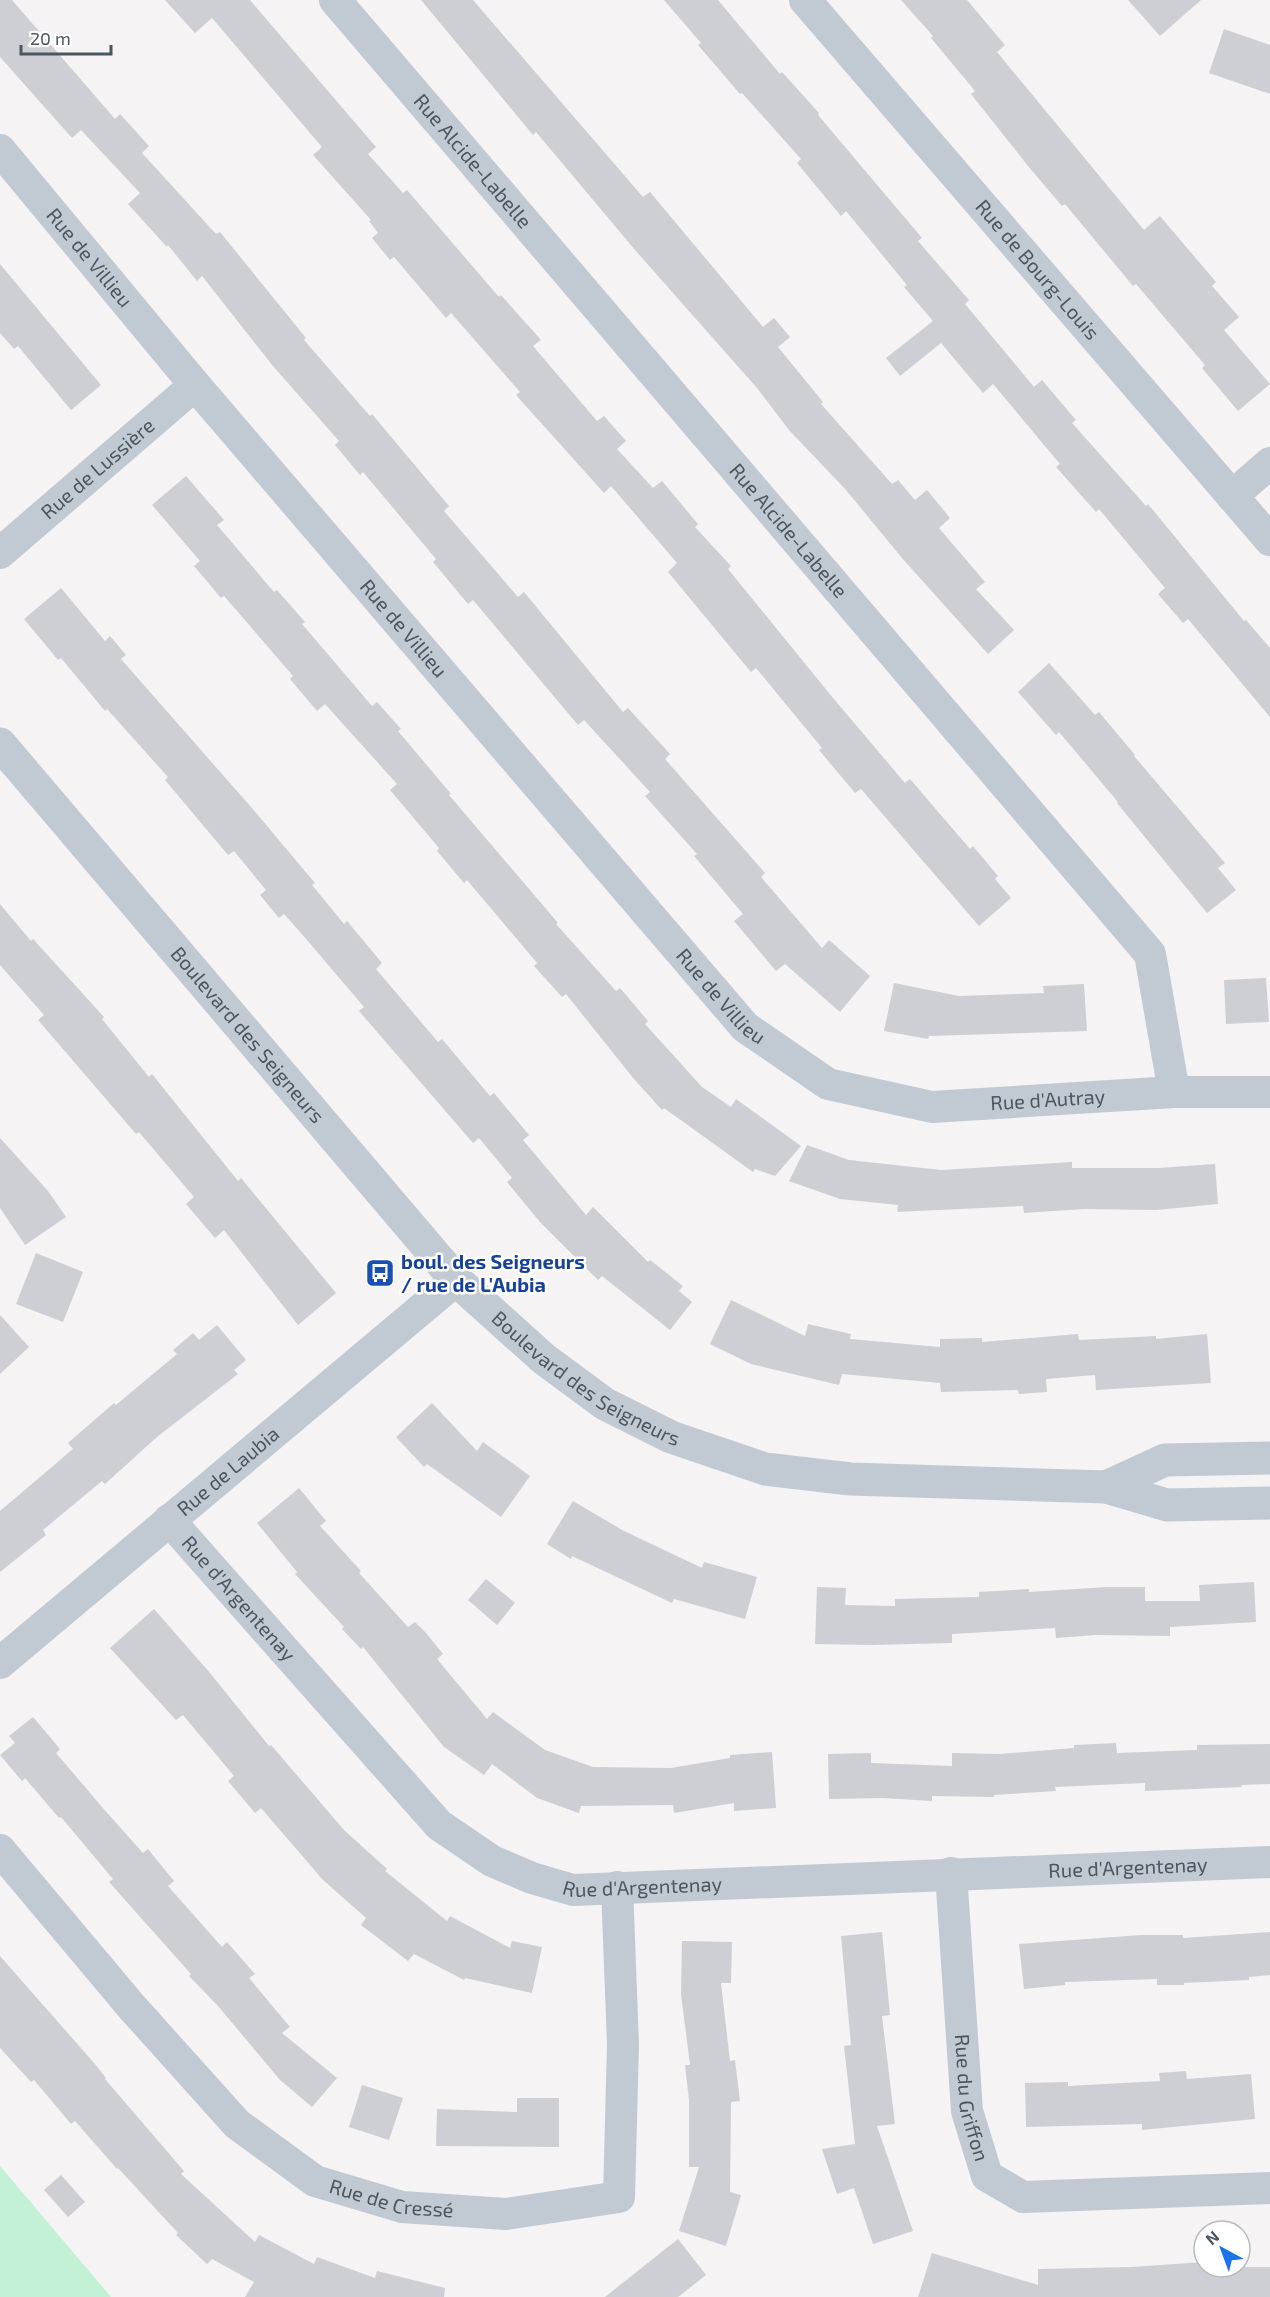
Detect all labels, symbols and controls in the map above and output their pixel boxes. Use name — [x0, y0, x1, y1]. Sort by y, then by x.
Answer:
scale bar — [21, 18, 111, 56]
text: 20 m — [30, 27, 71, 49]
street label: Rue Alcide-Labelle — [409, 89, 537, 233]
street label: Rue de Bourg-Louis — [971, 194, 1105, 344]
street label: Rue de Villieu — [42, 203, 138, 311]
street label: Rue de Lussière — [35, 413, 159, 523]
street label: Rue Alcide-Labelle — [725, 458, 853, 602]
street label: Rue de Villieu — [356, 574, 453, 682]
street label: Boulevard des Seigneurs — [167, 941, 330, 1127]
street label: Rue de Villieu — [672, 943, 770, 1048]
street label: Rue d'Autray — [990, 1083, 1106, 1114]
place label: boul. des Seigneurs / rue de L'Aubia — [401, 1249, 585, 1296]
bus stop icon: boul. des Seigneurs / rue de L'Aubia — [364, 1257, 396, 1289]
street label: Boulevard des Seigneurs — [488, 1305, 683, 1450]
street label: Rue de Laubia — [172, 1421, 283, 1520]
street label: Rue d'Argentenay — [178, 1530, 301, 1666]
street label: Rue d'Argentenay — [1048, 1852, 1208, 1882]
street label: Rue d'Argentenay — [560, 1871, 723, 1901]
street label: Rue du Griffon — [951, 2033, 995, 2164]
street label: Rue de Cressé — [327, 2173, 454, 2221]
north arrow — [1192, 2219, 1252, 2279]
text: N — [1201, 2226, 1222, 2248]

